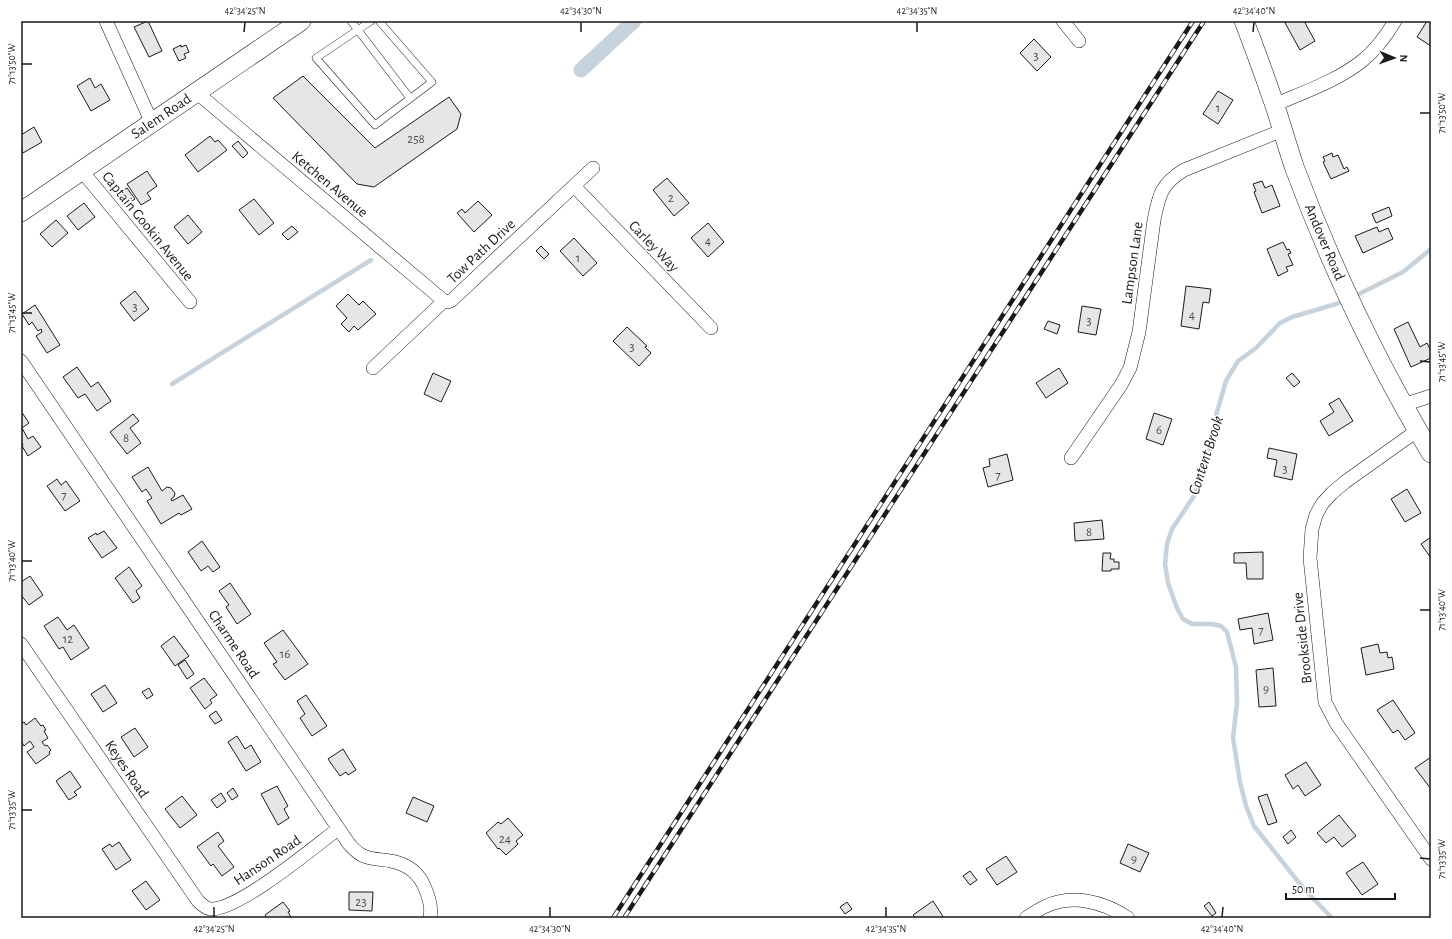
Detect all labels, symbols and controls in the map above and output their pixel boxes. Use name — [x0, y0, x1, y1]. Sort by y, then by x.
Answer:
text: 42°34'25"N — [224, 6, 266, 16]
text: 42°34'30"N — [560, 6, 602, 16]
text: 42°34'35"N — [897, 6, 937, 16]
text: 42°34'40"N — [1233, 6, 1275, 16]
north arrow — [1374, 38, 1414, 78]
text: 71°13'50"W — [7, 43, 17, 85]
house number: 3 — [1033, 50, 1039, 63]
text: N — [1398, 54, 1409, 62]
street label: Salem Road — [129, 91, 194, 142]
text: 71°13'50"W — [1437, 92, 1447, 134]
house number: 1 — [1216, 102, 1220, 115]
house number: 258 — [407, 133, 425, 146]
street label: Ketchen Avenue — [289, 148, 370, 220]
street label: Captain Gookin Avenue — [99, 169, 196, 284]
house number: 2 — [668, 192, 674, 205]
street label: Andover Road — [1302, 202, 1347, 283]
street label: Tow Path Drive — [445, 216, 518, 286]
street label: Carley Way — [626, 218, 682, 275]
street label: Lampson Lane — [1119, 221, 1146, 305]
house number: 4 — [705, 235, 711, 248]
house number: 1 — [576, 252, 580, 265]
text: 71°13'45"W — [7, 293, 17, 333]
house number: 3 — [132, 301, 138, 314]
house number: 4 — [1189, 309, 1195, 322]
house number: 3 — [1086, 315, 1092, 328]
house number: 3 — [629, 341, 635, 354]
text: 71°13'45"W — [1437, 342, 1447, 382]
water label: Content Brook — [1186, 414, 1226, 497]
house number: 6 — [1156, 424, 1162, 437]
house number: 8 — [123, 432, 129, 445]
house number: 3 — [1282, 463, 1288, 476]
house number: 7 — [995, 469, 1001, 482]
house number: 7 — [61, 489, 67, 502]
house number: 8 — [1086, 526, 1092, 539]
text: 71°13'40"W — [7, 540, 17, 582]
text: 71°13'40"W — [1437, 589, 1447, 631]
street label: Brookside Drive — [1290, 591, 1315, 684]
street label: Charme Road — [205, 608, 262, 681]
house number: 7 — [1258, 624, 1264, 637]
house number: 12 — [63, 633, 73, 646]
house number: 16 — [280, 648, 290, 661]
house number: 9 — [1263, 683, 1269, 696]
street label: Keyes Road — [102, 738, 151, 801]
text: 71°13'35"W — [7, 790, 17, 830]
street label: Hanson Road — [231, 832, 304, 888]
house number: 24 — [499, 833, 511, 846]
text: 71°13'35"W — [1437, 839, 1447, 879]
house number: 9 — [1131, 853, 1137, 866]
scale bar — [1286, 875, 1395, 901]
text: 50 m — [1292, 883, 1315, 895]
house number: 23 — [355, 896, 367, 909]
text: 42°34'25"N — [193, 924, 235, 934]
text: 42°34'30"N — [529, 924, 571, 934]
text: 42°34'35"N — [866, 924, 906, 934]
text: 42°34'40"N — [1201, 924, 1243, 934]

